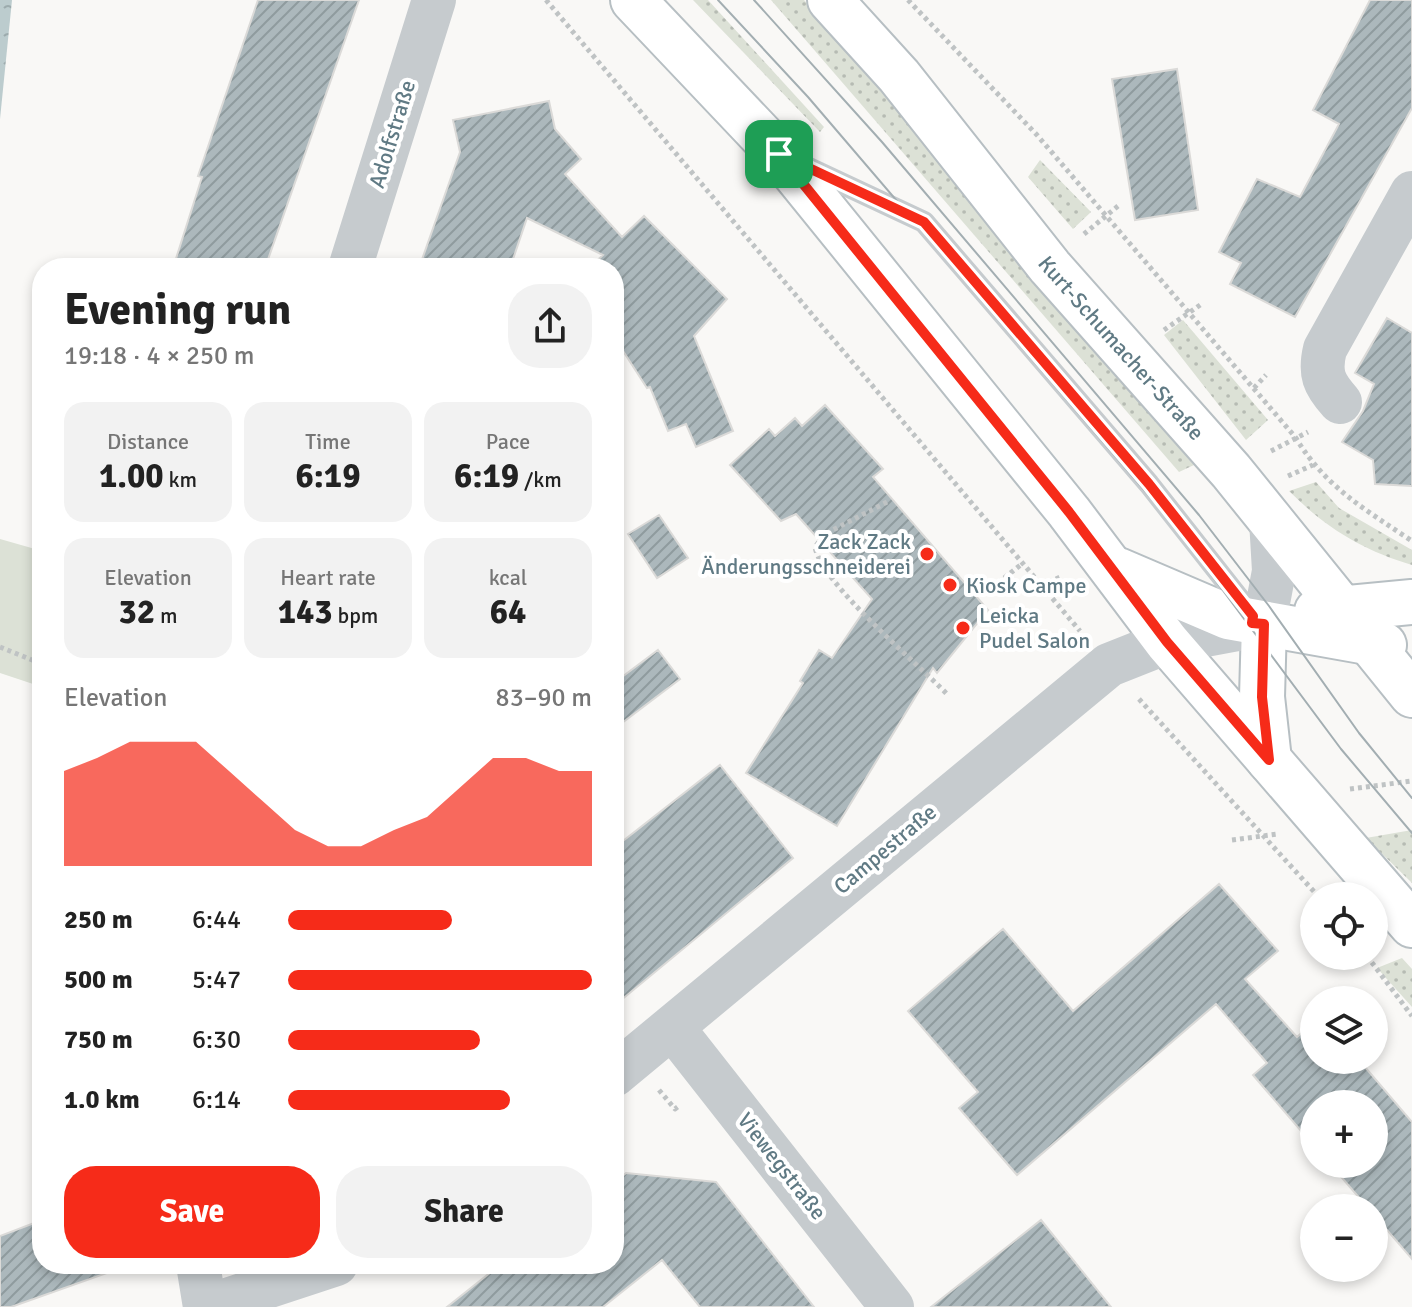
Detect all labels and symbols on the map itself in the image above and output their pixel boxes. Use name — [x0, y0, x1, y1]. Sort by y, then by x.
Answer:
street label: Adolfstraße — [363, 77, 421, 191]
pin — [745, 120, 813, 188]
street label: Kurt-Schumacher-Straße — [1033, 250, 1210, 445]
place label: Zack Zack Änderungsschneiderei — [701, 528, 911, 580]
marker: Zack Zack Änderungsschneiderei — [918, 545, 936, 563]
place label: Kiosk Campe — [966, 572, 1087, 599]
marker: Kiosk Campe — [941, 576, 959, 594]
place label: Leicka Pudel Salon — [979, 602, 1090, 654]
marker: Leicka Pudel Salon — [954, 619, 972, 637]
street label: Campestraße — [828, 798, 942, 900]
street label: Viewegstraße — [732, 1107, 832, 1225]

